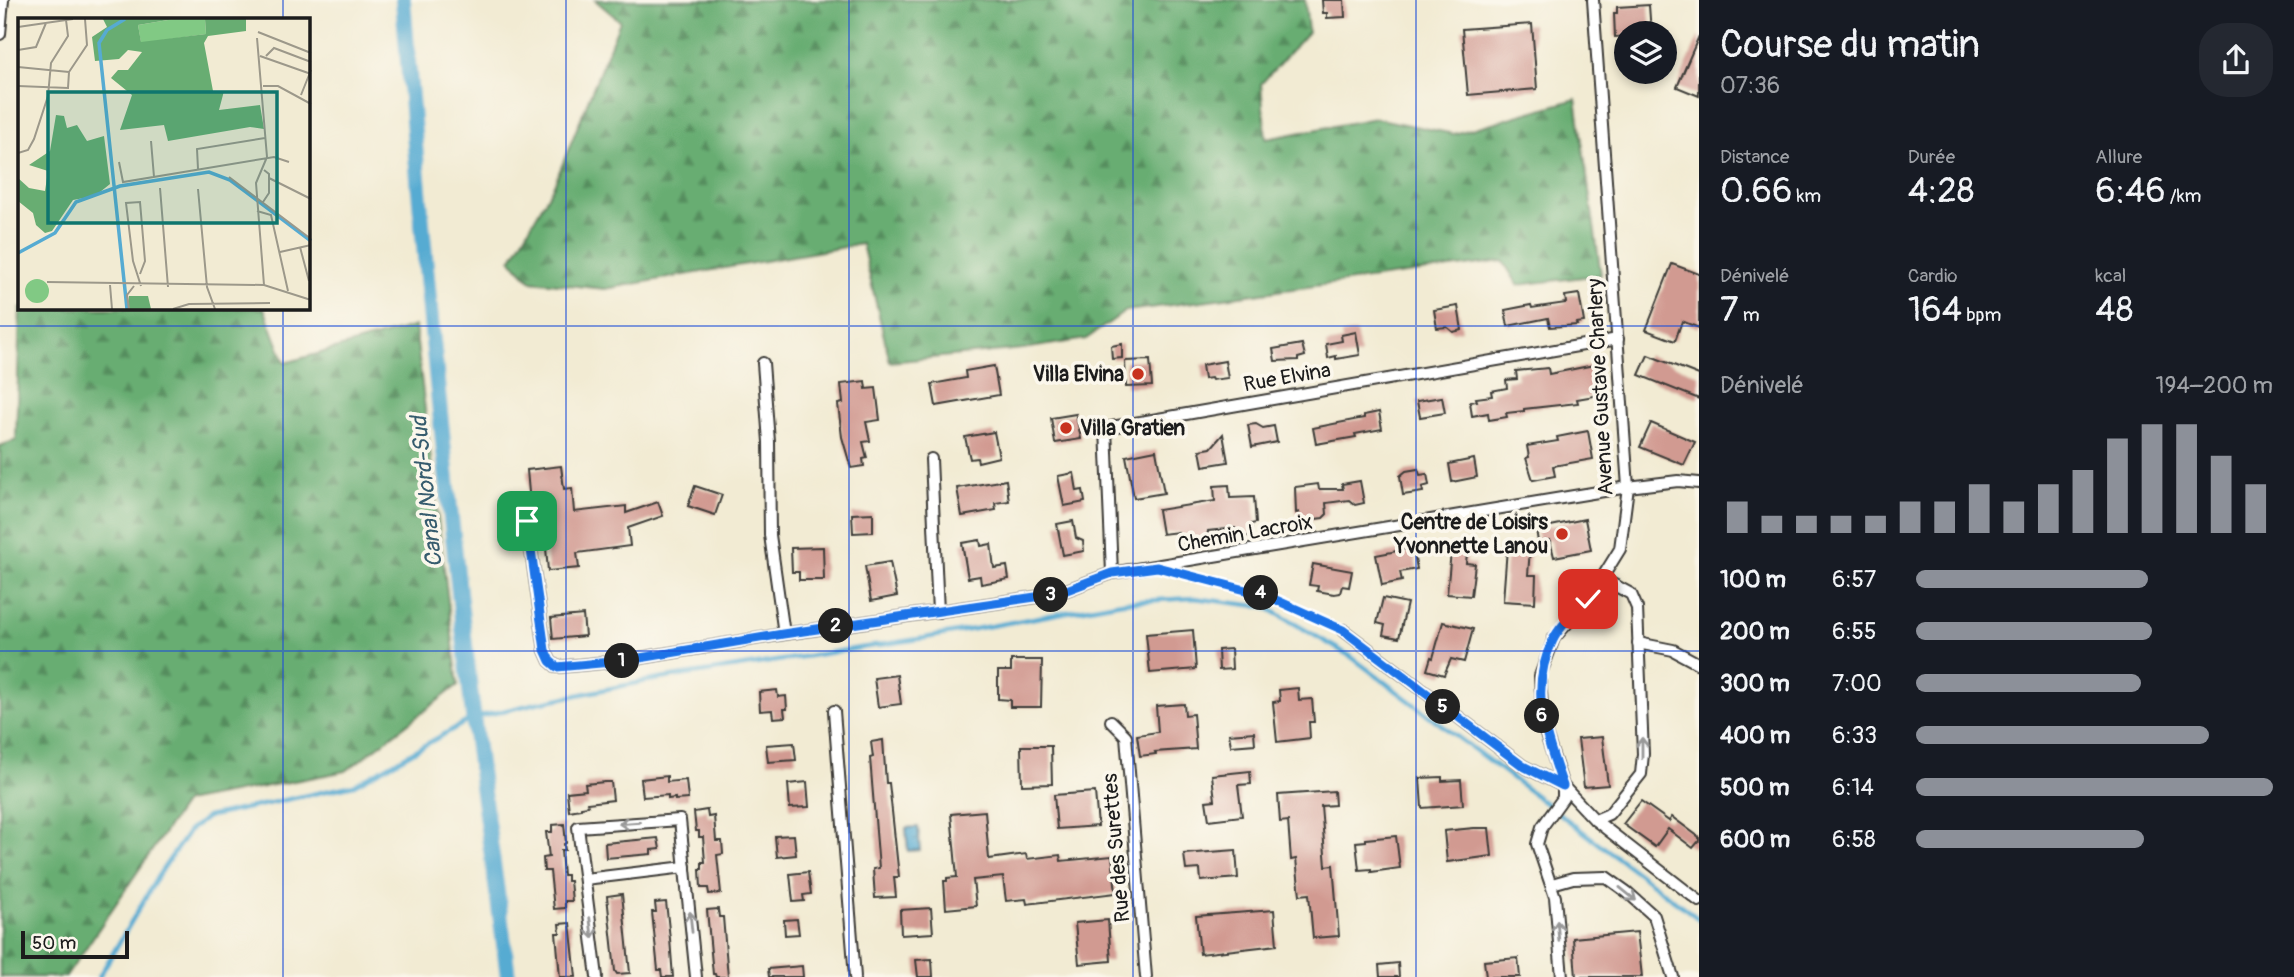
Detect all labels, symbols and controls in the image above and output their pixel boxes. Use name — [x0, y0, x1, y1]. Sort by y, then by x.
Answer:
inset map — [18, 18, 310, 310]
map controls — [1614, 21, 1677, 84]
button: layers — [1614, 21, 1677, 84]
text: Course du matin — [1720, 21, 1980, 69]
button: share — [2199, 23, 2273, 97]
text: 07:36 — [1720, 71, 1780, 100]
text: Distance — [1720, 145, 1789, 169]
text: Durée — [1908, 145, 1955, 169]
text: Allure — [2095, 145, 2142, 169]
text: 0.66 — [1720, 169, 1792, 213]
text: 4:28 — [1908, 169, 1975, 213]
text: 6:46 — [2095, 169, 2166, 213]
text: km — [1792, 184, 1821, 208]
text: /km — [2166, 184, 2201, 208]
text: Dénivelé — [1720, 264, 1789, 288]
text: Cardio — [1908, 264, 1958, 288]
text: kcal — [2095, 264, 2126, 288]
street label: Avenue Gustave Charlery — [1581, 278, 1620, 496]
text: 7 — [1720, 288, 1739, 332]
text: 164 — [1908, 288, 1962, 332]
text: 48 — [2095, 288, 2133, 332]
text: m — [1739, 303, 1760, 327]
text: bpm — [1962, 303, 2001, 327]
street label: Rue Elvina — [1241, 357, 1333, 398]
place label: Villa Elvina — [1033, 361, 1124, 388]
marker: Villa Elvina — [1130, 366, 1146, 382]
text: Dénivelé — [1720, 371, 1804, 400]
text: 194–200 m — [2156, 371, 2273, 400]
water label: Canal Nord-Sud — [404, 412, 449, 569]
place label: Villa Gratien — [1080, 415, 1185, 442]
marker: Villa Gratien — [1058, 420, 1074, 436]
pin — [497, 491, 557, 551]
icon: arrive — [508, 502, 546, 540]
street label: Chemin Lacroix — [1176, 508, 1315, 559]
place label: Centre de Loisirs Yvonnette Lanou — [1393, 509, 1549, 560]
marker: Centre de Loisirs Yvonnette Lanou — [1554, 526, 1570, 542]
text: 100 m — [1720, 565, 1786, 594]
text: 6:57 — [1832, 565, 1876, 594]
pin — [1558, 569, 1618, 629]
pin: 4 — [1244, 576, 1278, 610]
pin: 3 — [1034, 578, 1068, 612]
text: 4 — [1255, 580, 1266, 604]
icon: check — [1569, 580, 1607, 618]
text: 3 — [1045, 582, 1056, 606]
pin: 2 — [818, 608, 854, 644]
text: 2 — [830, 613, 841, 637]
text: 200 m — [1720, 617, 1790, 646]
text: 6:55 — [1832, 617, 1876, 646]
pin: 1 — [604, 644, 640, 678]
text: 1 — [618, 648, 625, 672]
text: 300 m — [1720, 669, 1790, 698]
text: 7:00 — [1832, 669, 1882, 698]
pin: 5 — [1426, 690, 1460, 724]
text: 5 — [1437, 694, 1448, 718]
pin: 6 — [1524, 698, 1560, 734]
text: 6 — [1536, 703, 1547, 727]
text: 400 m — [1720, 721, 1790, 750]
text: 6:33 — [1832, 721, 1877, 750]
one-way arrow — [1635, 737, 1649, 760]
street label: Rue des Surettes — [1096, 772, 1136, 924]
text: 500 m — [1720, 773, 1789, 802]
text: 6:14 — [1832, 773, 1874, 802]
one-way arrow — [618, 817, 641, 830]
text: 600 m — [1720, 825, 1790, 854]
text: 6:58 — [1832, 825, 1876, 854]
one-way arrow — [1619, 886, 1637, 902]
one-way arrow — [684, 911, 697, 934]
one-way arrow — [584, 916, 597, 939]
one-way arrow — [1551, 920, 1564, 942]
scale bar — [21, 928, 130, 960]
text: 50 m — [32, 931, 76, 955]

